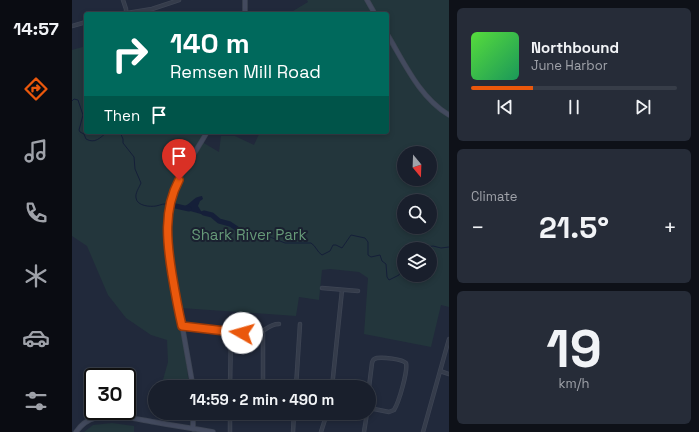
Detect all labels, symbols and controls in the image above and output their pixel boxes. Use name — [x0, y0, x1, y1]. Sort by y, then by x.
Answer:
text: 14:57 — [13, 17, 59, 40]
text: 140 m — [170, 25, 250, 61]
icon: right — [104, 28, 156, 80]
text: Northbound — [531, 38, 619, 57]
text: June Harbor — [531, 57, 608, 74]
text: Remsen Mill Road — [170, 60, 321, 83]
icon: directions — [22, 75, 50, 103]
icon: previous — [494, 96, 516, 118]
icon: pause — [563, 96, 585, 118]
icon: next — [632, 96, 654, 118]
icon: arrive — [148, 104, 170, 126]
text: Then — [104, 106, 140, 125]
icon: music — [22, 137, 50, 165]
pin — [162, 139, 196, 180]
icon: arrive — [168, 145, 190, 167]
north arrow — [397, 146, 437, 186]
map controls — [397, 146, 437, 282]
text: Climate — [471, 188, 517, 205]
button: search — [397, 194, 437, 234]
icon: phone — [22, 199, 50, 227]
text: 21.5° — [539, 208, 609, 247]
text: − — [471, 213, 485, 241]
text: + — [663, 213, 677, 241]
park label: Shark River Park — [191, 225, 307, 244]
button: layers — [397, 242, 437, 282]
icon: climate — [22, 262, 50, 290]
position arrow — [221, 312, 263, 354]
text: 19 — [546, 316, 602, 382]
icon: car — [22, 324, 50, 352]
speed limit sign: 30 — [84, 368, 136, 420]
text: km/h — [559, 375, 589, 392]
icon: filters — [22, 387, 50, 415]
text: 14:59 · 2 min · 490 m — [190, 390, 334, 409]

